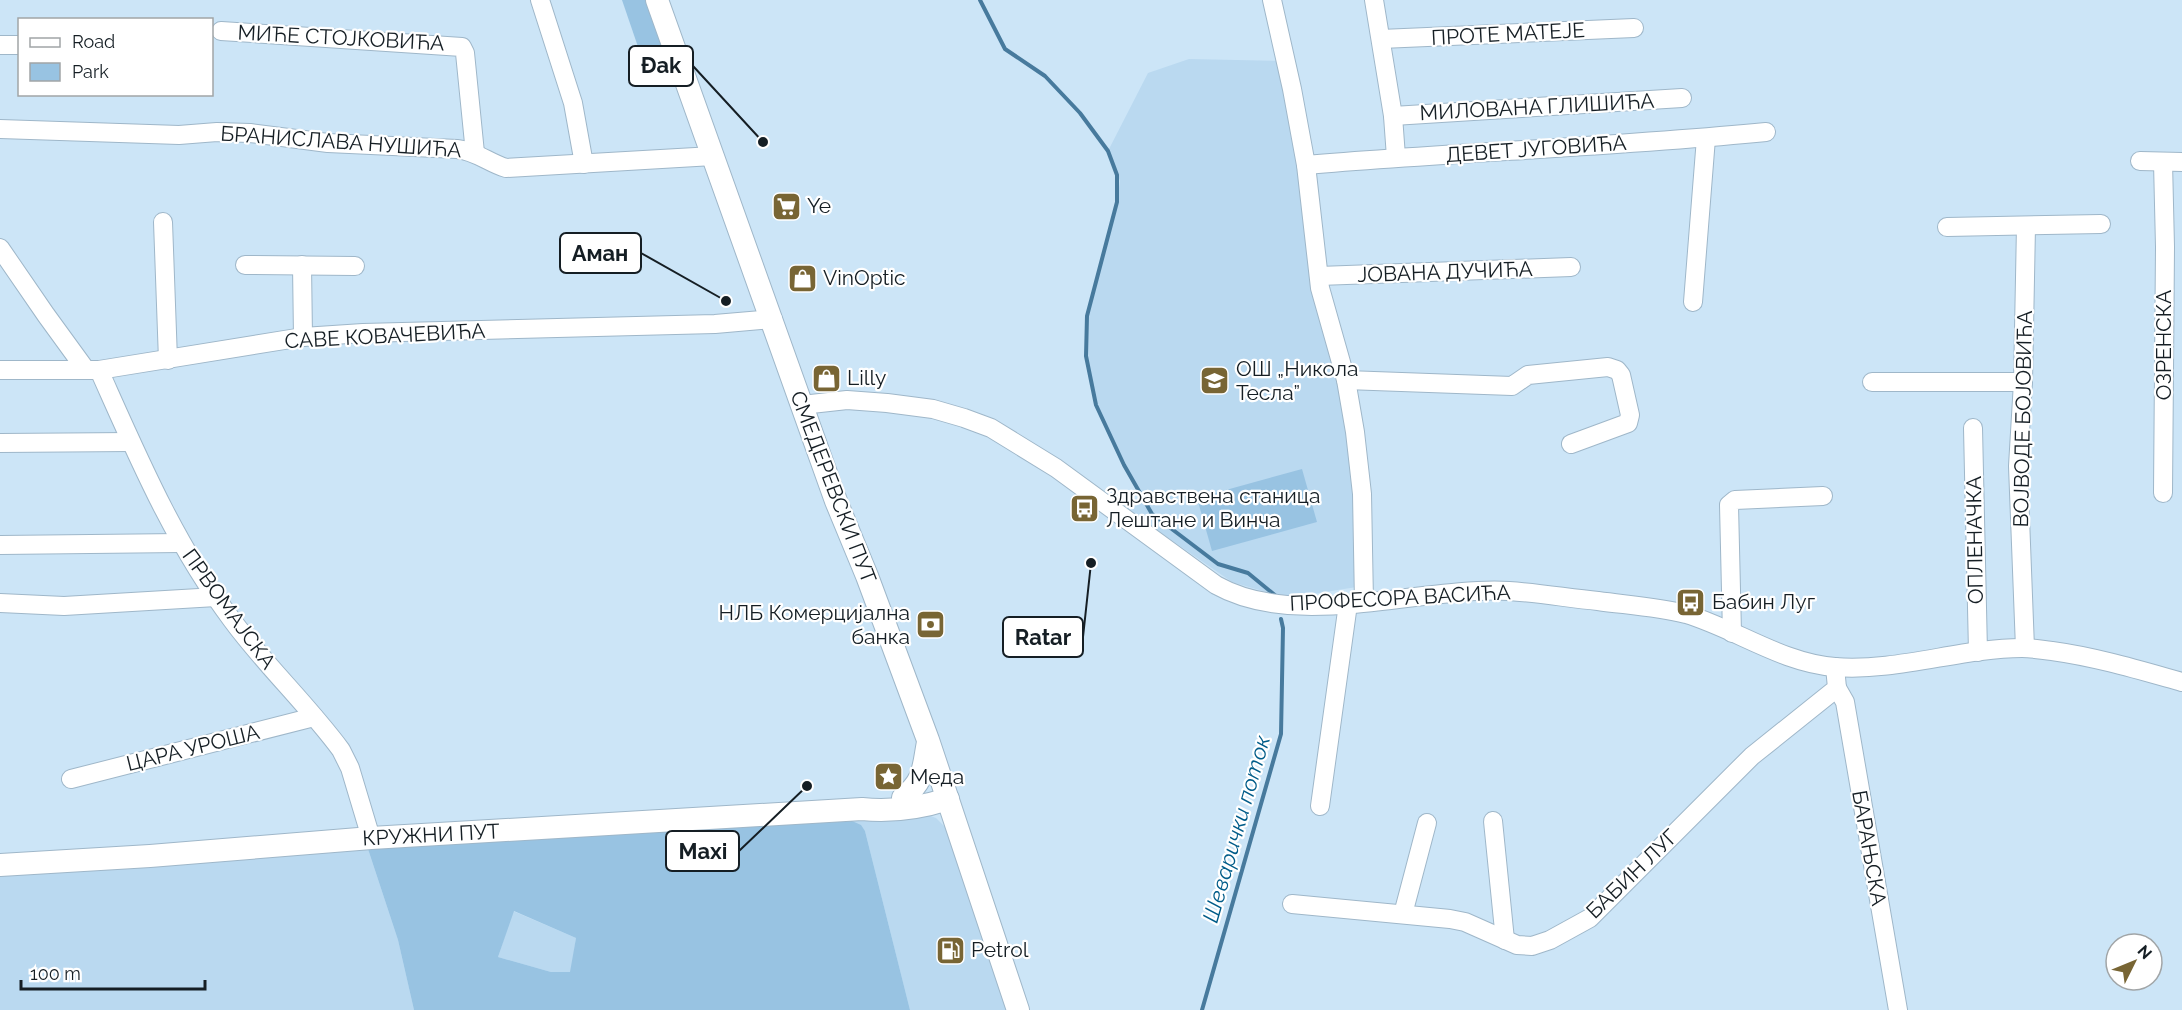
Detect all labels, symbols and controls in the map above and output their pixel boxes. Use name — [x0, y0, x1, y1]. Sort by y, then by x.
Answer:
street label: ПРОТЕ МАТЕЈЕ — [1430, 17, 1585, 50]
legend — [18, 18, 213, 96]
street label: МИЋЕ СТОЈКОВИЋА — [237, 20, 445, 55]
text: Road — [72, 31, 115, 52]
callout: Đak — [629, 46, 693, 86]
text: Đak — [641, 52, 682, 78]
text: Park — [72, 61, 109, 82]
street label: МИЛОВАНА ГЛИШИЋА — [1419, 88, 1655, 125]
street label: БРАНИСЛАВА НУШИЋА — [220, 121, 462, 162]
street label: ДЕВЕТ ЈУГОВИЋА — [1445, 130, 1627, 167]
supermarket icon: Ye — [770, 190, 802, 222]
place label: Ye — [807, 193, 831, 218]
callout: Аман — [560, 233, 641, 273]
text: Аман — [572, 240, 628, 266]
street label: ЈОВАНА ДУЧИЋА — [1357, 256, 1533, 287]
shop icon: VinOptic — [786, 262, 818, 294]
place label: VinOptic — [823, 265, 906, 290]
street label: ОЗРЕНСКА — [2151, 290, 2176, 400]
street label: ВОЈВОДЕ БОЈОВИЋА — [2008, 310, 2037, 528]
street label: САВЕ КОВАЧЕВИЋА — [284, 318, 486, 353]
place label: ОШ „Никола Тесла” — [1236, 356, 1359, 405]
shop icon: Lilly — [810, 362, 842, 394]
place label: Lilly — [847, 365, 886, 390]
school or university icon: ОШ „Никола Тесла” — [1199, 365, 1231, 397]
street label: СМЕДЕРЕВСКИ ПУТ — [785, 387, 882, 587]
street label: ОПЛЕНАЧКА — [1961, 476, 1988, 604]
place label: Здравствена станица Лештане и Винча — [1106, 483, 1320, 532]
bus stop icon: Здравствена станица Лештане и Винча — [1069, 492, 1101, 524]
street label: ПРВОМАЈСКА — [177, 544, 281, 674]
street label: ПРОФЕСОРА ВАСИЋА — [1289, 579, 1511, 616]
bus stop icon: Бабин Луг — [1675, 586, 1707, 618]
place label: Бабин Луг — [1712, 589, 1816, 614]
place label: НЛБ Комерцијална банка — [719, 600, 910, 649]
bank icon: НЛБ Комерцијална банка — [915, 609, 947, 641]
callout: Ratar — [1003, 617, 1083, 657]
text: Ratar — [1015, 624, 1072, 650]
street label: ЦАРА УРОША — [124, 719, 262, 776]
water label: Шеварички поток — [1197, 732, 1275, 925]
place icon: Меда — [873, 761, 905, 793]
place label: Меда — [910, 764, 964, 789]
street label: БАРАЊСКА — [1847, 788, 1892, 908]
street label: КРУЖНИ ПУТ — [362, 818, 500, 851]
street label: БАБИН ЛУГ — [1581, 824, 1683, 923]
callout: Maxi — [666, 831, 739, 871]
text: Maxi — [679, 838, 727, 864]
north arrow — [2104, 932, 2164, 992]
fuel station icon: Petrol — [934, 934, 966, 966]
place label: Petrol — [971, 937, 1029, 962]
text: N — [2133, 941, 2156, 963]
scale bar — [21, 953, 206, 991]
text: 100 m — [30, 963, 81, 984]

